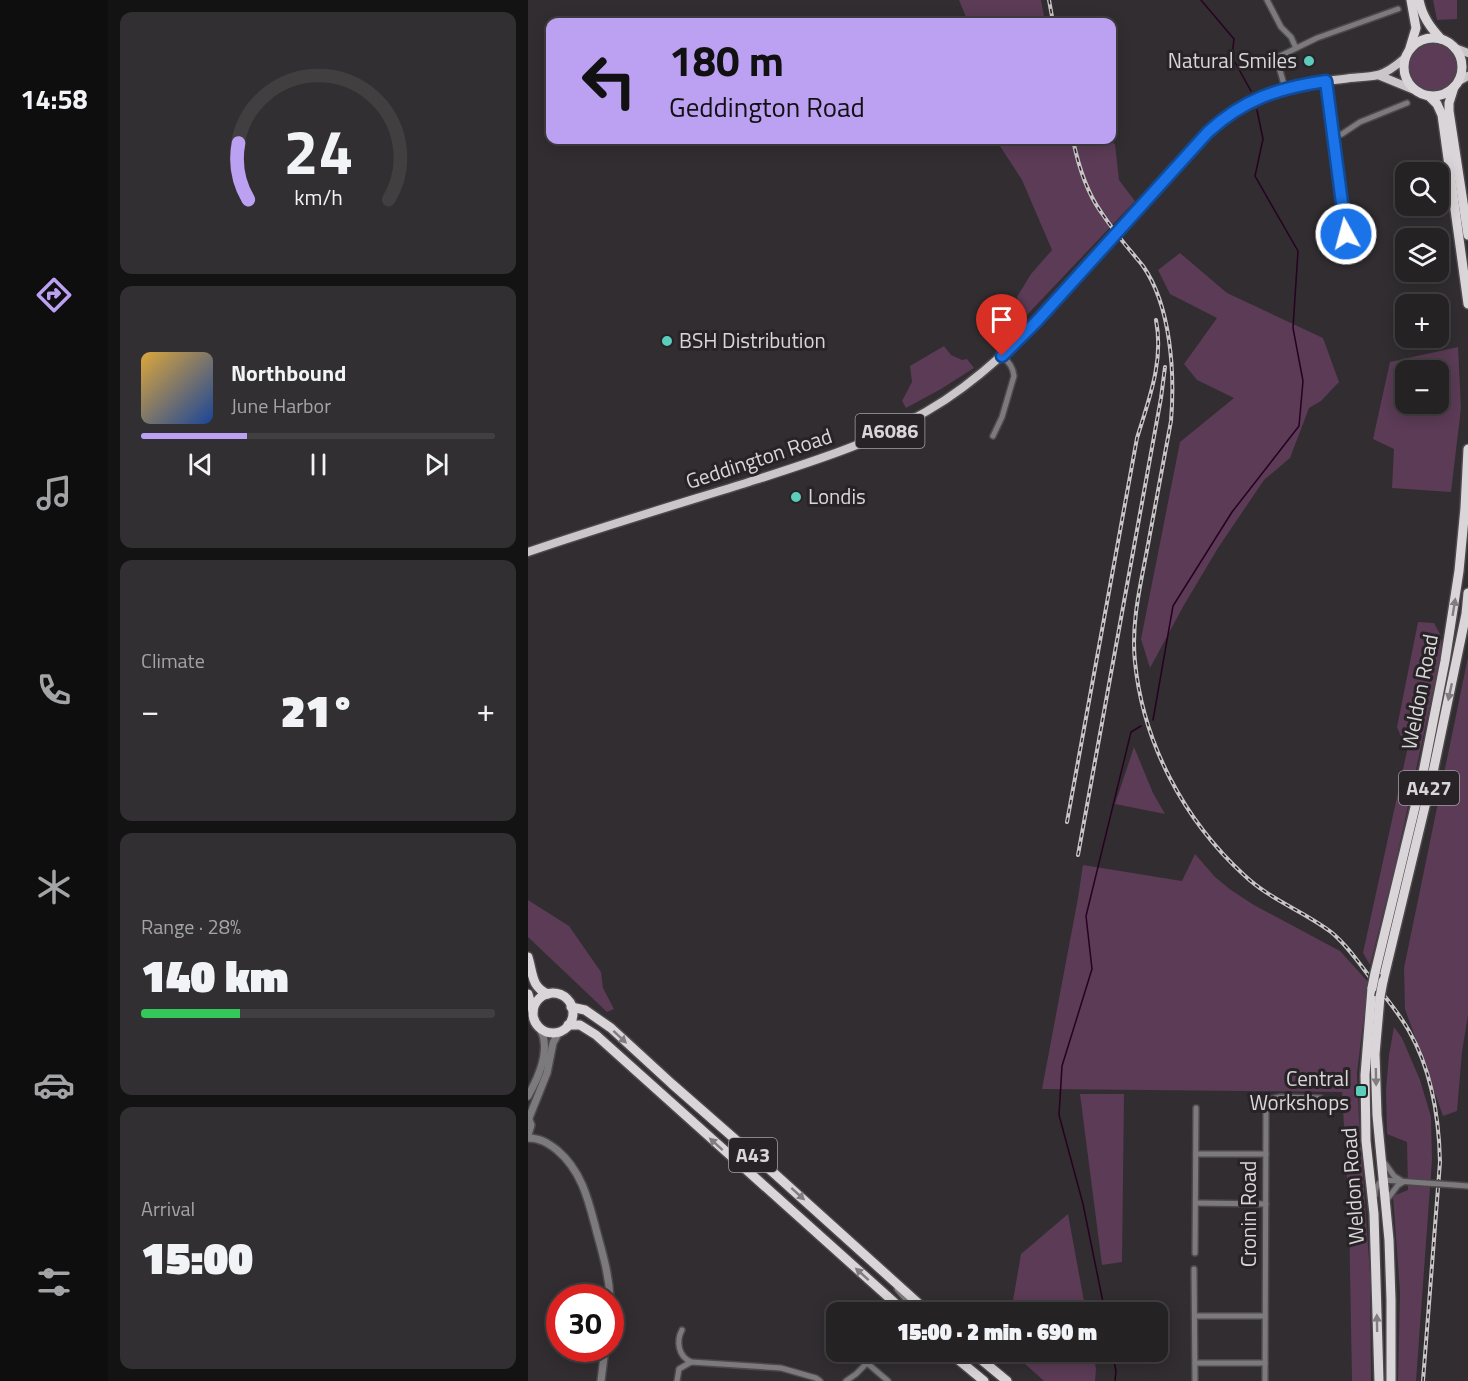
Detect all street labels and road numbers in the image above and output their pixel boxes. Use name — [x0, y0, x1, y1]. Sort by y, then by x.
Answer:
road number: A6086 — [856, 414, 925, 448]
street label: Geddington Road — [681, 419, 836, 497]
street label: Weldon Road — [1392, 631, 1446, 752]
road number: A427 — [1399, 771, 1459, 805]
street label: Weldon Road — [1332, 1126, 1372, 1246]
road number: A43 — [729, 1138, 777, 1172]
street label: Cronin Road — [1232, 1161, 1264, 1267]

